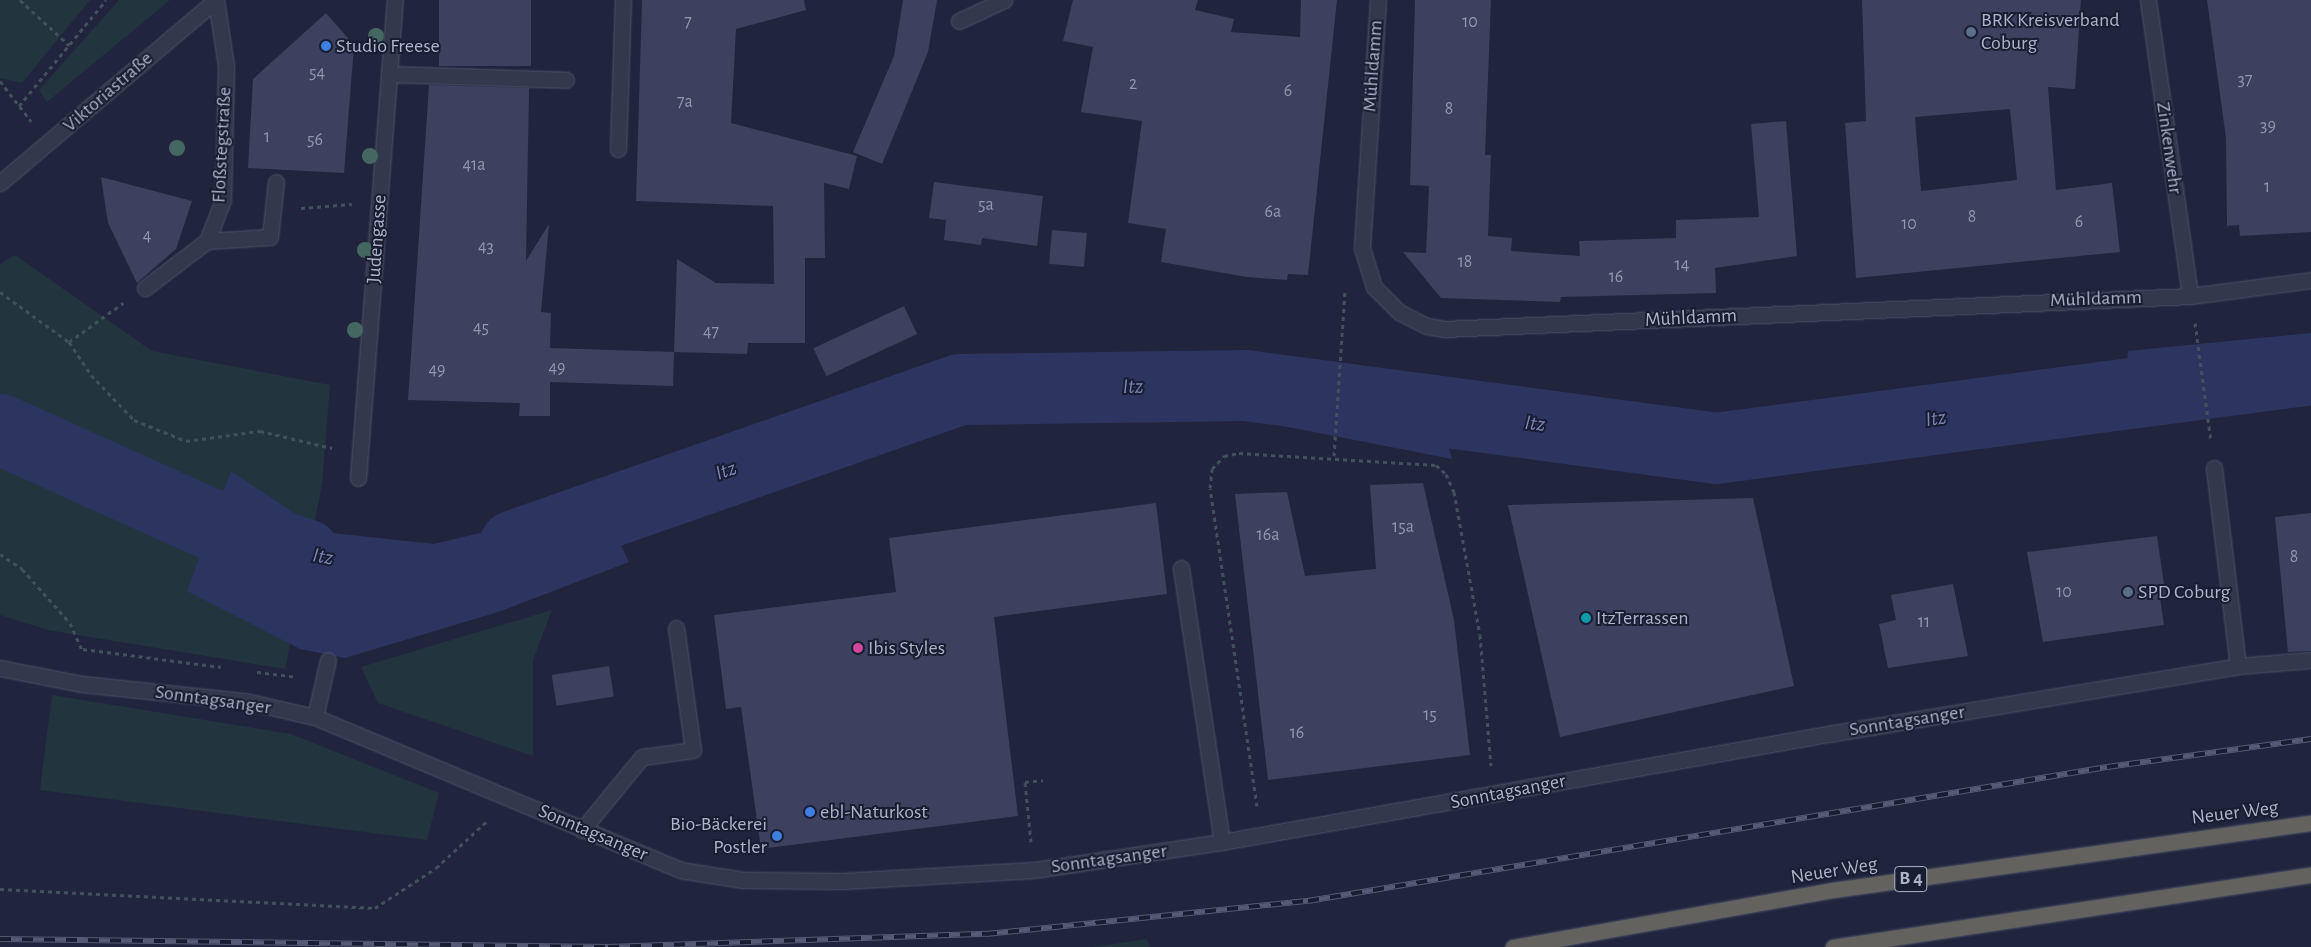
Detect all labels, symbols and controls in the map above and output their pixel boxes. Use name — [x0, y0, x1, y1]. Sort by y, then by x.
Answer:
place label: BRK Kreisverband Coburg — [1981, 9, 2120, 56]
house number: 7 — [684, 11, 692, 33]
house number: 10 — [1462, 11, 1478, 33]
street label: Mühldamm — [1358, 19, 1388, 113]
marker: BRK Kreisverband Coburg — [1965, 26, 1977, 38]
place label: Studio Freese — [336, 34, 440, 58]
marker: Studio Freese — [320, 40, 332, 52]
street label: Viktoriastraße — [58, 47, 158, 137]
house number: 54 — [309, 62, 325, 84]
house number: 37 — [2238, 69, 2252, 91]
house number: 2 — [1129, 73, 1137, 95]
house number: 6 — [1284, 80, 1292, 102]
street label: Floßstegstraße — [207, 86, 237, 204]
house number: 7a — [677, 91, 693, 113]
house number: 8 — [1445, 98, 1453, 120]
street label: Zinkenwehr — [2151, 100, 2187, 196]
house number: 39 — [2260, 115, 2276, 137]
house number: 1 — [264, 126, 270, 148]
house number: 56 — [307, 129, 323, 151]
house number: 41a — [462, 154, 486, 176]
house number: 1 — [2264, 176, 2270, 198]
street label: Judengasse — [362, 194, 392, 284]
house number: 5a — [978, 194, 994, 216]
house number: 6a — [1265, 201, 1281, 223]
house number: 8 — [1968, 206, 1976, 228]
house number: 6 — [2075, 211, 2083, 233]
house number: 10 — [1901, 213, 1917, 235]
house number: 4 — [143, 225, 151, 247]
house number: 43 — [478, 236, 494, 258]
house number: 18 — [1458, 251, 1472, 273]
house number: 14 — [1675, 254, 1689, 276]
house number: 16 — [1609, 266, 1623, 288]
street label: Mühldamm — [2050, 285, 2142, 313]
street label: Mühldamm — [1644, 304, 1738, 332]
house number: 45 — [473, 317, 489, 339]
house number: 47 — [703, 321, 719, 343]
house number: 49 — [548, 357, 566, 379]
house number: 49 — [428, 359, 446, 381]
water label: Itz — [1122, 374, 1144, 400]
water label: Itz — [1924, 405, 1948, 433]
water label: Itz — [1523, 410, 1547, 438]
water label: Itz — [712, 456, 740, 486]
house number: 15a — [1392, 516, 1414, 538]
house number: 16a — [1257, 524, 1279, 546]
water label: Itz — [311, 543, 335, 571]
house number: 8 — [2290, 546, 2298, 568]
place label: SPD Coburg — [2138, 580, 2230, 604]
house number: 10 — [2056, 581, 2072, 603]
marker: SPD Coburg — [2122, 586, 2134, 598]
place label: ItzTerrassen — [1596, 606, 1688, 630]
house number: 11 — [1918, 611, 1930, 633]
marker: ItzTerrassen — [1580, 612, 1592, 624]
place label: Ibis Styles — [868, 636, 945, 660]
marker: Ibis Styles — [852, 642, 864, 654]
street label: Sonntagsanger — [154, 680, 272, 720]
street label: Sonntagsanger — [1848, 700, 1966, 742]
house number: 15 — [1423, 704, 1437, 726]
house number: 16 — [1290, 722, 1304, 744]
street label: Sonntagsanger — [1448, 769, 1568, 815]
street label: Neuer Weg — [2190, 796, 2280, 830]
street label: Sonntagsanger — [535, 799, 651, 867]
place label: ebl-Naturkost — [820, 800, 928, 824]
marker: ebl-Naturkost — [804, 806, 816, 818]
place label: Bio-Bäckerei Postler — [670, 812, 767, 859]
marker: Bio-Bäckerei Postler — [771, 830, 783, 842]
street label: Sonntagsanger — [1050, 839, 1168, 879]
street label: Neuer Weg — [1789, 852, 1879, 890]
road number: B 4 — [1894, 862, 1928, 896]

